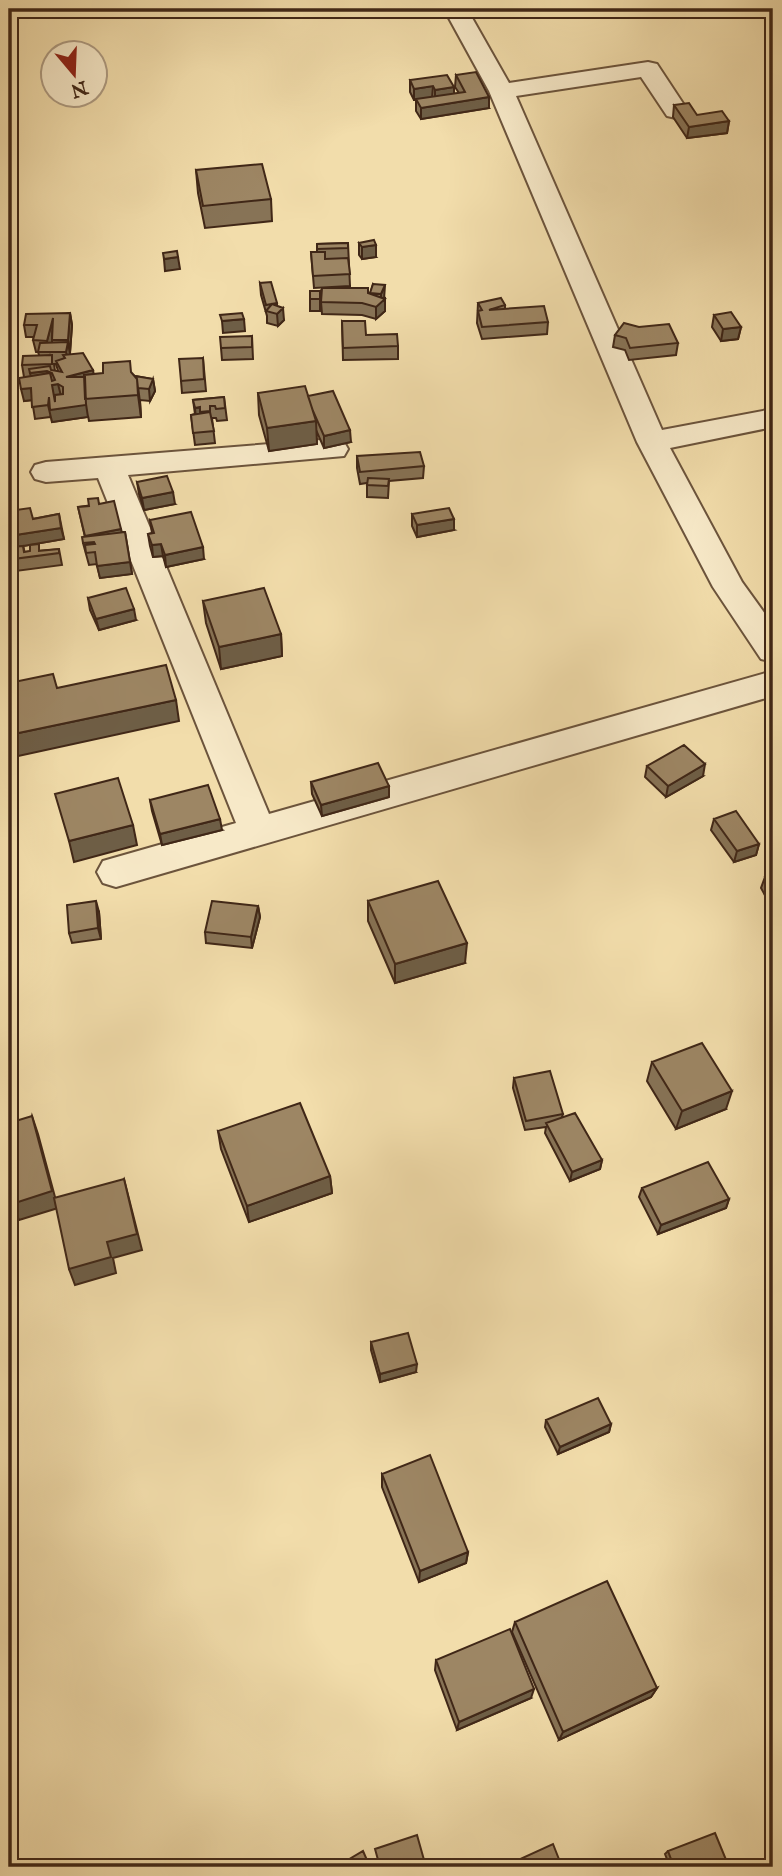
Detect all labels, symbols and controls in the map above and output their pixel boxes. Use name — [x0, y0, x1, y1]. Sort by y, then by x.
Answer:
north arrow — [38, 38, 108, 108]
text: N — [67, 74, 92, 102]

